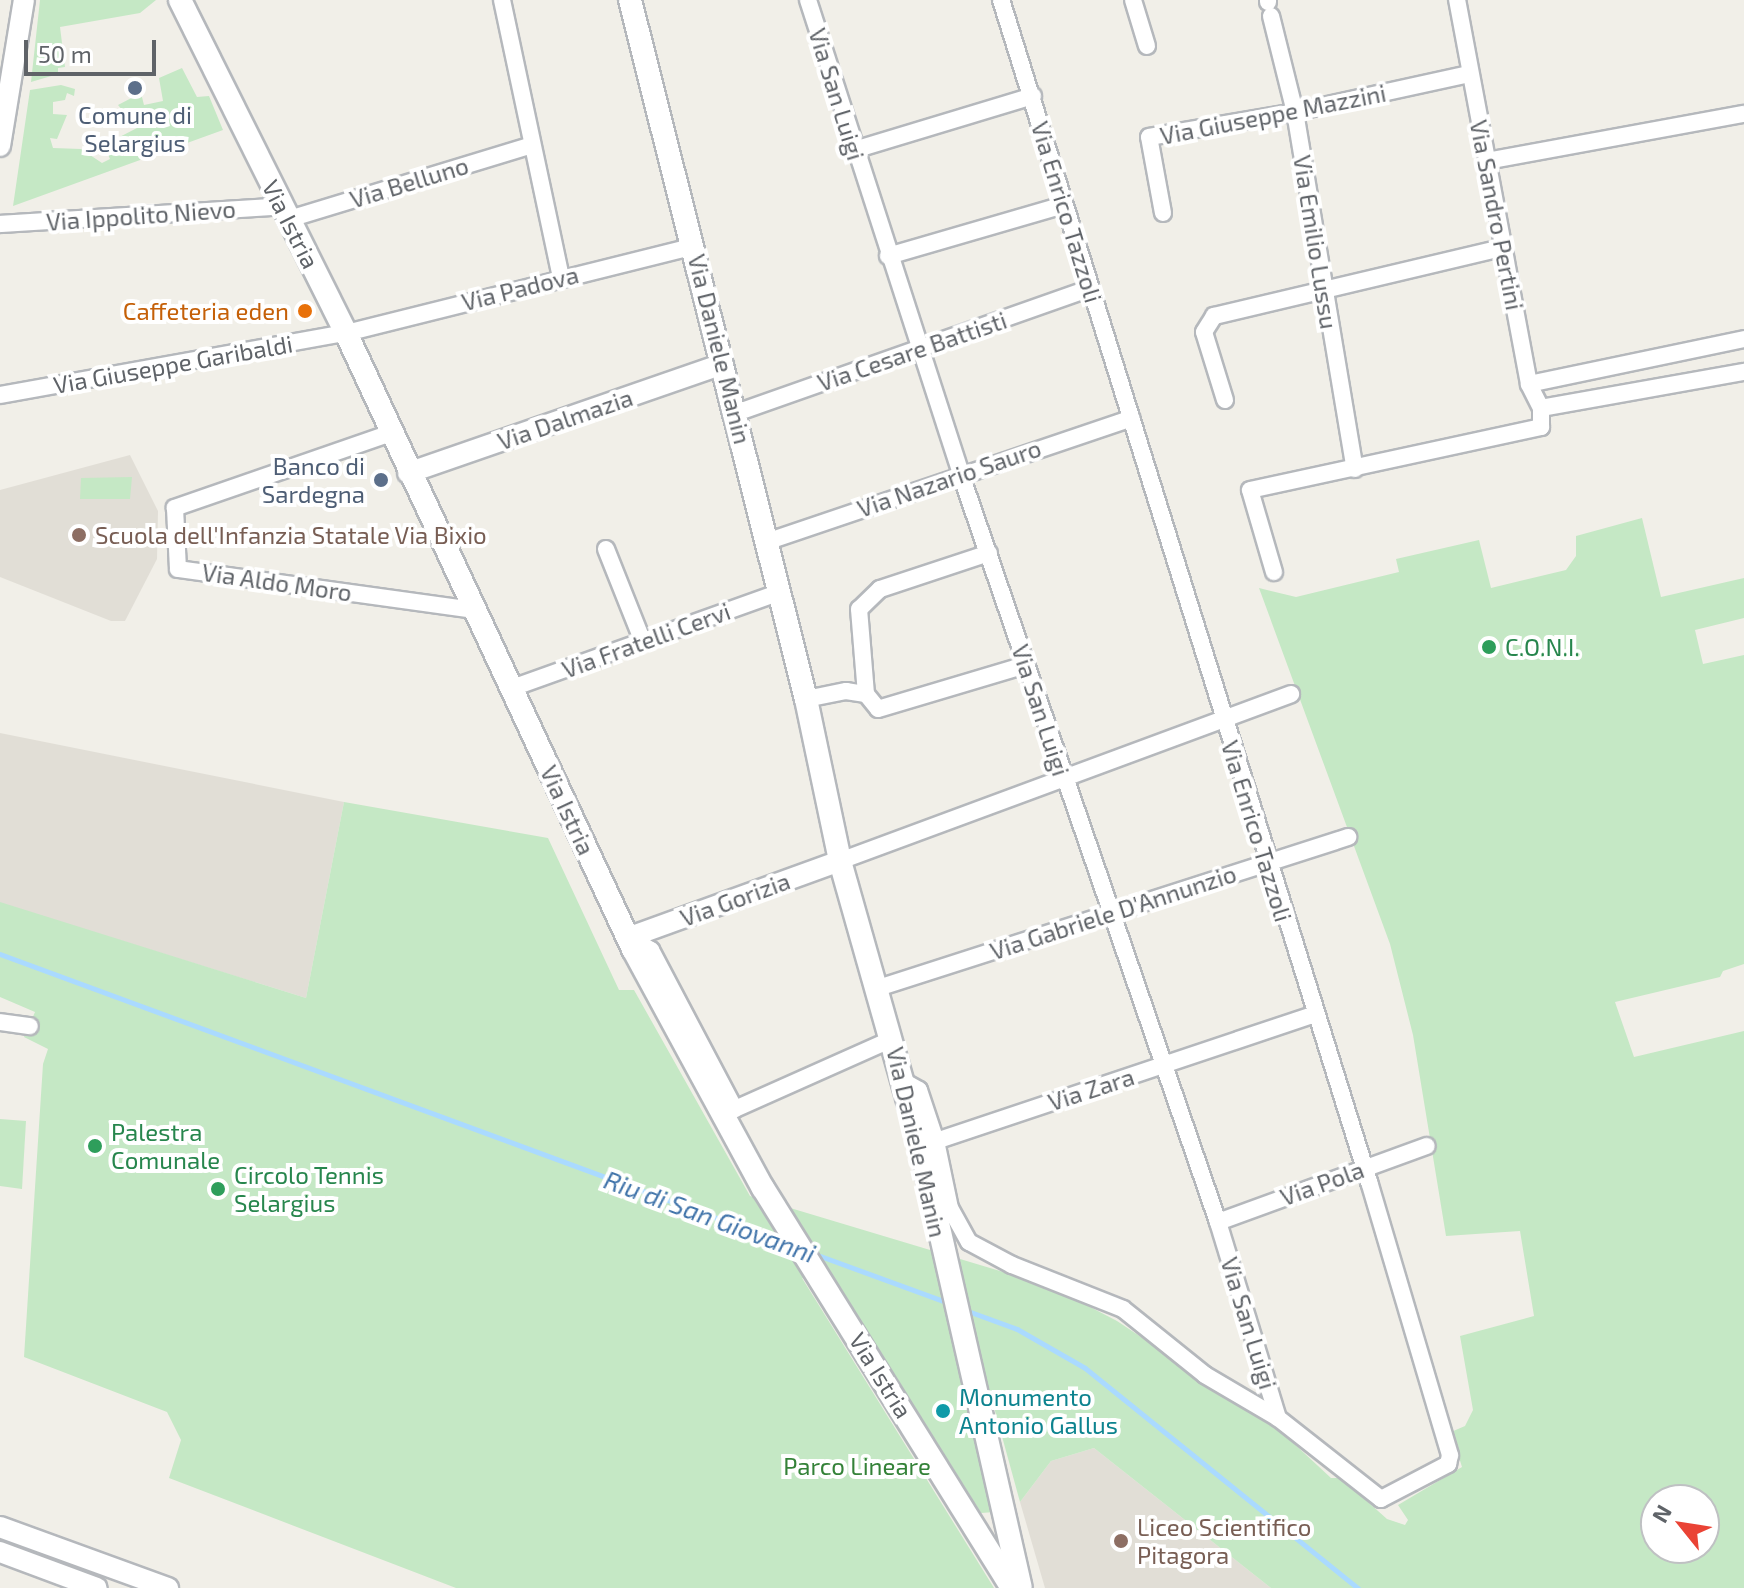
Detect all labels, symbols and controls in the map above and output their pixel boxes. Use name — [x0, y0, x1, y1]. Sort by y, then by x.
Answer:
scale bar — [28, 24, 160, 74]
street label: Via San Luigi — [803, 25, 871, 163]
text: 50 m — [38, 39, 92, 68]
street label: Via Giuseppe Mazzini — [1158, 78, 1388, 150]
marker: Comune di Selargius — [126, 79, 144, 97]
place label: Comune di Selargius — [78, 101, 192, 157]
street label: Via Sandro Pertini — [1464, 117, 1530, 313]
street label: Via Enrico Tazzoli — [1026, 118, 1108, 306]
street label: Via Belluno — [346, 150, 472, 214]
street label: Via Emilio Lussu — [1288, 153, 1344, 331]
street label: Via Istria — [256, 175, 326, 273]
street label: Via Ippolito Nievo — [45, 194, 237, 236]
street label: Via Daniele Manin — [683, 251, 757, 447]
street label: Via Padova — [459, 260, 581, 316]
place label: Caffeteria eden — [123, 297, 289, 325]
marker: Caffeteria eden — [296, 302, 314, 320]
street label: Via Cesare Battisti — [814, 305, 1010, 397]
street label: Via Giuseppe Garibaldi — [51, 329, 295, 399]
street label: Via Dalmazia — [494, 382, 636, 456]
street label: Via Nazario Sauro — [853, 433, 1045, 523]
place label: Banco di Sardegna — [262, 452, 365, 508]
marker: Banco di Sardegna — [372, 471, 390, 489]
place label: Scuola dell'Infanzia Statale Via Bixio — [95, 521, 487, 549]
marker: Scuola dell'Infanzia Statale Via Bixio — [70, 526, 88, 544]
street label: Via Aldo Moro — [200, 557, 354, 607]
street label: Via Fratelli Cervi — [558, 596, 734, 684]
place label: C.O.N.I. — [1505, 633, 1580, 661]
marker: C.O.N.I. — [1480, 638, 1498, 656]
street label: Via San Luigi — [1006, 641, 1076, 779]
street label: Via Enrico Tazzoli — [1216, 737, 1298, 925]
street label: Via Istria — [535, 761, 601, 859]
street label: Via Gabriele D'Annunzio — [986, 859, 1240, 965]
street label: Via Gorizia — [676, 866, 794, 932]
street label: Via Daniele Manin — [881, 1044, 953, 1240]
street label: Via Zara — [1044, 1062, 1138, 1116]
place label: Palestra Comunale — [111, 1118, 220, 1174]
marker: Palestra Comunale — [86, 1137, 104, 1155]
street label: Via Pola — [1276, 1155, 1368, 1211]
place label: Circolo Tennis Selargius — [234, 1161, 384, 1217]
water label: Riu di San Giovanni — [600, 1163, 820, 1269]
marker: Circolo Tennis Selargius — [209, 1180, 227, 1198]
street label: Via San Luigi — [1215, 1254, 1283, 1392]
street label: Via Istria — [843, 1327, 919, 1423]
place label: Monumento Antonio Gallus — [959, 1383, 1118, 1439]
marker: Monumento Antonio Gallus — [934, 1402, 952, 1420]
park label: Parco Lineare — [783, 1452, 931, 1480]
north arrow — [1640, 1484, 1720, 1564]
text: N — [1646, 1500, 1676, 1526]
place label: Liceo Scientifico Pitagora — [1137, 1513, 1312, 1569]
marker: Liceo Scientifico Pitagora — [1112, 1532, 1130, 1550]

